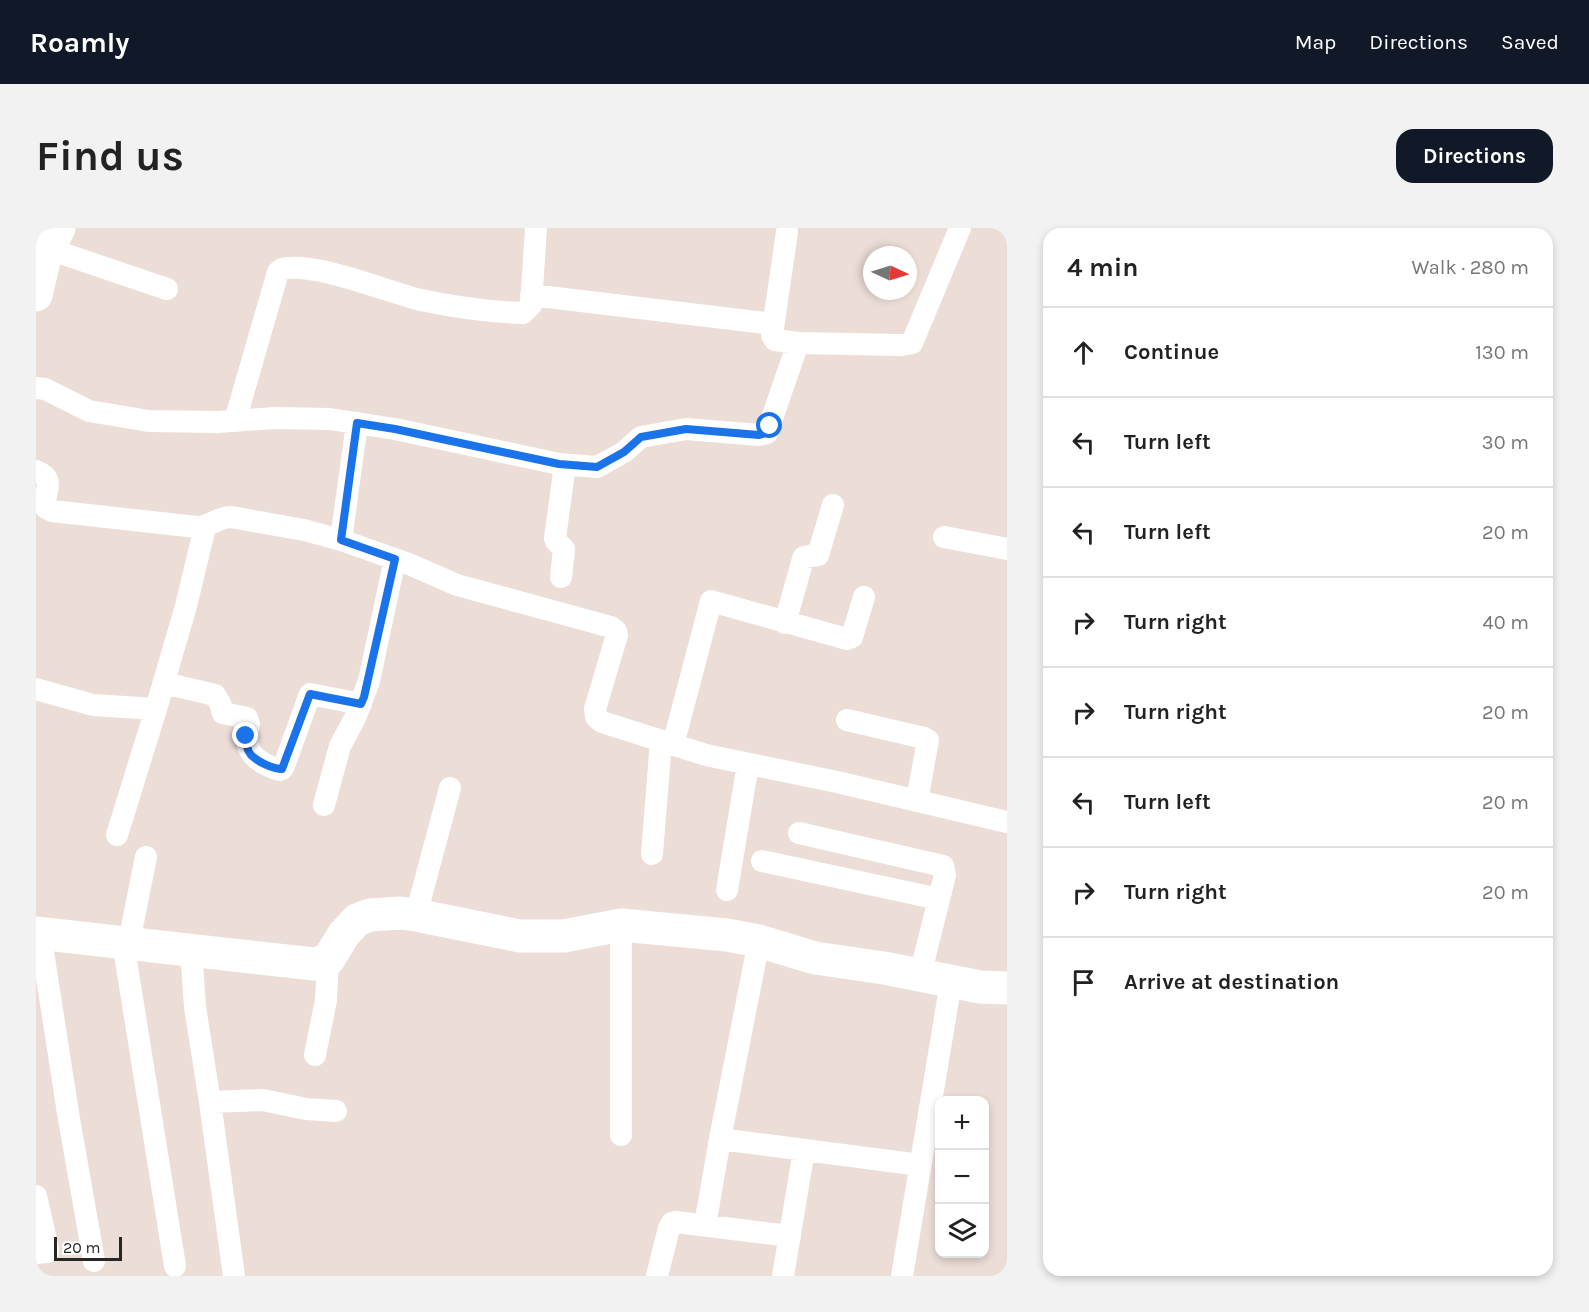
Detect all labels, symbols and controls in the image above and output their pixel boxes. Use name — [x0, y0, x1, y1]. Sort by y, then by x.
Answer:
text: Roamly — [30, 26, 129, 59]
text: Map — [1295, 30, 1336, 54]
text: Directions — [1369, 30, 1468, 54]
text: Saved — [1501, 30, 1559, 54]
button: Directions — [1396, 129, 1553, 183]
text: Find us — [36, 131, 184, 181]
north arrow — [863, 246, 917, 300]
text: 4 min — [1067, 252, 1138, 283]
text: Walk · 280 m — [1412, 256, 1529, 279]
icon: ahead — [1067, 336, 1100, 369]
text: Continue — [1124, 339, 1219, 365]
text: 130 m — [1475, 341, 1529, 364]
route start — [756, 412, 782, 438]
icon: left — [1067, 426, 1100, 459]
text: Turn left — [1124, 429, 1211, 455]
text: 30 m — [1482, 431, 1529, 454]
icon: left — [1067, 516, 1100, 549]
text: Turn left — [1124, 519, 1211, 545]
text: 20 m — [1482, 521, 1529, 544]
icon: right — [1067, 606, 1100, 639]
text: Turn right — [1124, 609, 1227, 635]
text: 40 m — [1483, 611, 1529, 634]
icon: right — [1067, 696, 1100, 729]
text: Turn right — [1124, 699, 1227, 725]
text: 20 m — [1482, 701, 1529, 724]
route end — [232, 722, 258, 748]
icon: left — [1067, 786, 1100, 819]
text: Turn left — [1124, 789, 1211, 815]
text: 20 m — [1482, 791, 1529, 814]
icon: right — [1067, 876, 1100, 909]
text: Turn right — [1124, 879, 1227, 905]
text: 20 m — [1482, 881, 1529, 904]
icon: arrive — [1067, 966, 1100, 999]
text: Arrive at destination — [1124, 969, 1339, 995]
map controls — [935, 1096, 989, 1258]
button: + — [935, 1096, 989, 1150]
button: − — [935, 1150, 989, 1204]
button: layers — [935, 1204, 989, 1258]
scale bar — [54, 1234, 122, 1262]
text: 20 m — [63, 1238, 101, 1257]

